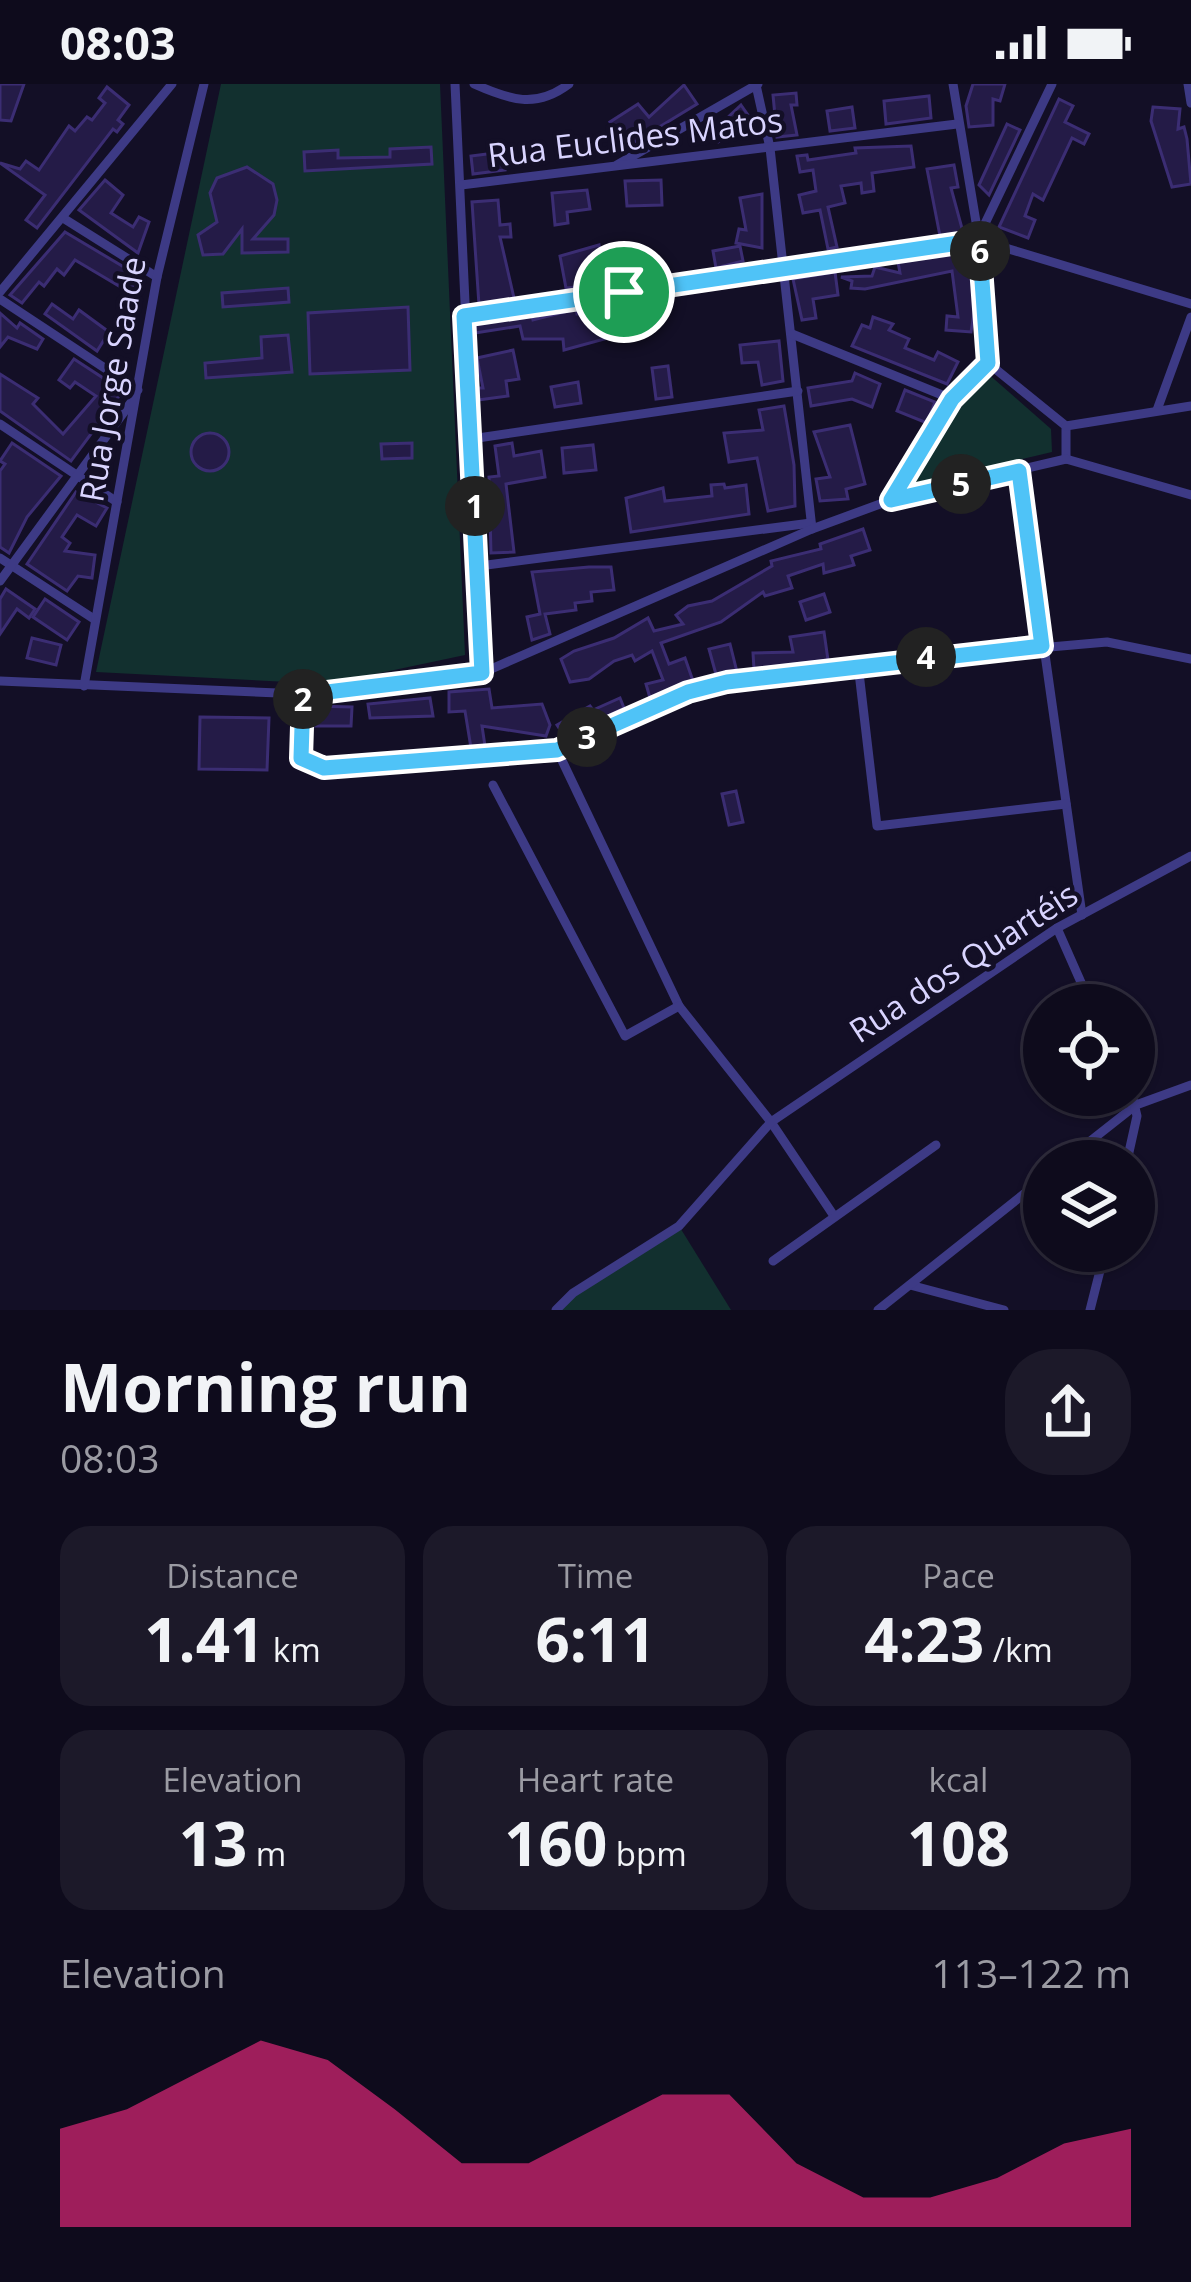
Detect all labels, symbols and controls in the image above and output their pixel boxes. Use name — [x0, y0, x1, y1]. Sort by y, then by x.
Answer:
text: 08:03 — [60, 12, 176, 73]
street label: Rua Euclides Matos — [485, 97, 785, 177]
pin: 6 — [950, 221, 1010, 281]
text: 6 — [971, 228, 989, 273]
pin — [573, 241, 675, 343]
street label: Rua Jorge Saade — [68, 253, 156, 505]
icon: arrive — [591, 259, 657, 325]
pin: 5 — [931, 454, 991, 514]
text: 5 — [952, 461, 970, 506]
pin: 1 — [445, 476, 505, 536]
text: 1 — [466, 483, 484, 528]
pin: 4 — [896, 627, 956, 687]
text: 4 — [917, 634, 935, 679]
pin: 2 — [273, 669, 333, 729]
text: 2 — [294, 676, 312, 721]
pin: 3 — [557, 707, 617, 767]
text: 3 — [578, 714, 596, 759]
street label: Rua dos Quartéis — [840, 871, 1086, 1053]
map controls — [1023, 984, 1155, 1272]
button: locate — [1023, 984, 1155, 1116]
button: layers — [1023, 1140, 1155, 1272]
text: Morning run — [60, 1341, 471, 1431]
button: share — [1005, 1349, 1131, 1475]
text: 08:03 — [60, 1431, 159, 1484]
text: Distance — [166, 1553, 299, 1598]
text: Time — [558, 1553, 633, 1598]
text: Pace — [922, 1553, 995, 1598]
text: 1.41 — [144, 1598, 264, 1680]
text: 6:11 — [535, 1598, 656, 1680]
text: 4:23 — [864, 1598, 984, 1680]
text: km — [264, 1627, 321, 1672]
text: /km — [984, 1627, 1053, 1672]
text: Elevation — [162, 1757, 303, 1802]
text: Heart rate — [517, 1757, 674, 1802]
text: kcal — [929, 1757, 988, 1802]
text: 13 — [179, 1802, 247, 1884]
text: 160 — [504, 1802, 607, 1884]
text: 108 — [907, 1802, 1010, 1884]
text: m — [247, 1831, 286, 1876]
text: bpm — [607, 1831, 687, 1876]
text: Elevation — [60, 1946, 226, 1999]
text: 113–122 m — [931, 1946, 1131, 1999]

